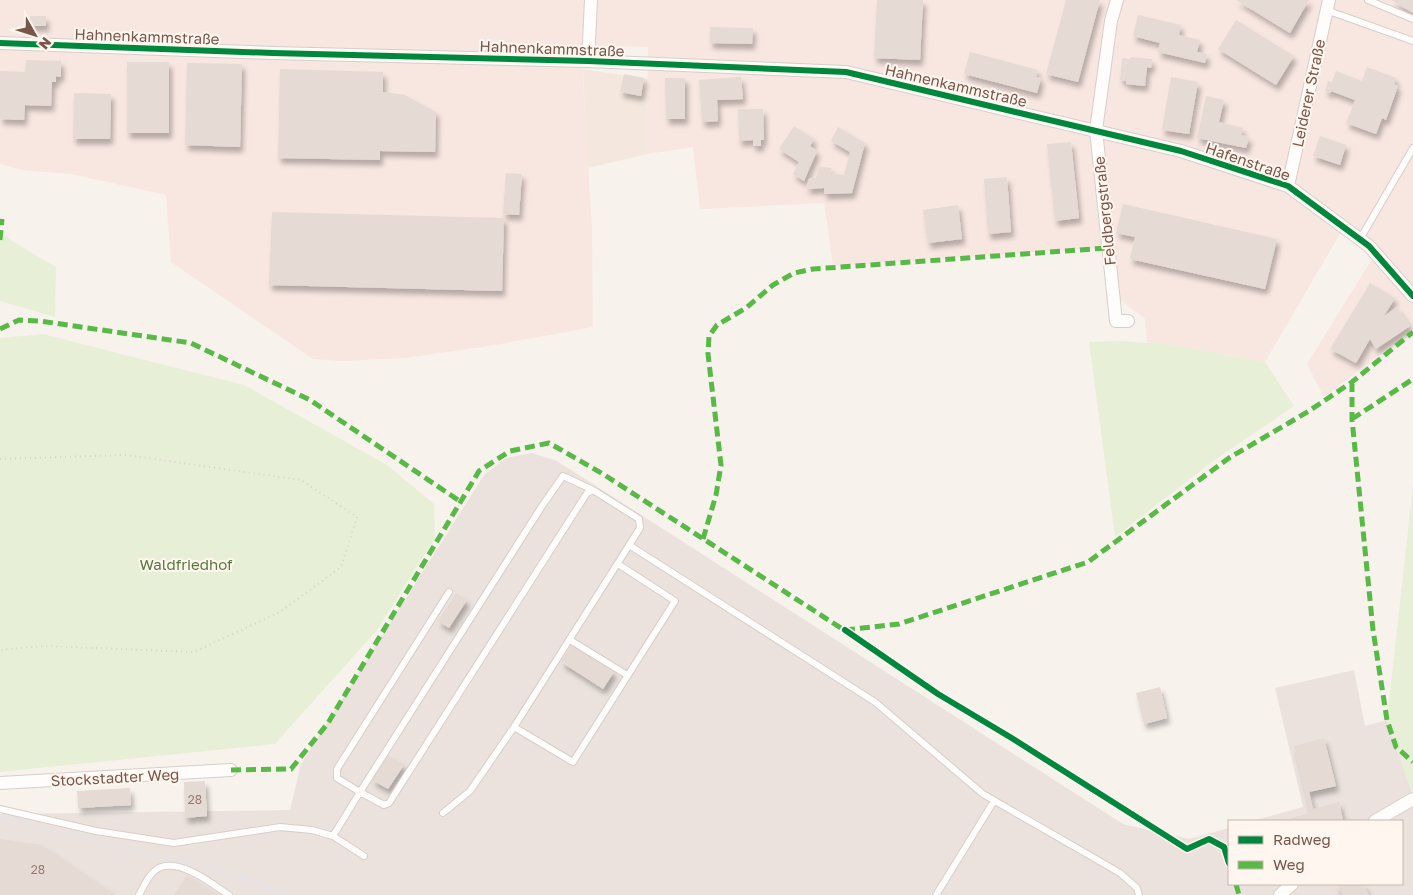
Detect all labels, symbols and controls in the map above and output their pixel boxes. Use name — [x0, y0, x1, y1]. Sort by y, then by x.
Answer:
north arrow — [10, 10, 60, 60]
street label: Hahnenkammstraße — [74, 24, 220, 48]
text: N — [36, 34, 55, 53]
street label: Hahnenkammstraße — [479, 36, 625, 60]
street label: Leiderer Straße — [1288, 37, 1328, 149]
street label: Hahnenkammstraße — [883, 60, 1029, 110]
street label: Hafenstraße — [1203, 138, 1293, 184]
street label: Feldbergstraße — [1089, 155, 1119, 267]
park label: Waldfriedhof — [140, 555, 233, 573]
street label: Stockstadter Weg — [50, 765, 180, 789]
house number: 28 — [188, 792, 202, 807]
legend — [1228, 820, 1403, 885]
text: Radweg — [1273, 830, 1331, 848]
text: Weg — [1273, 855, 1305, 873]
house number: 28 — [31, 862, 45, 877]

